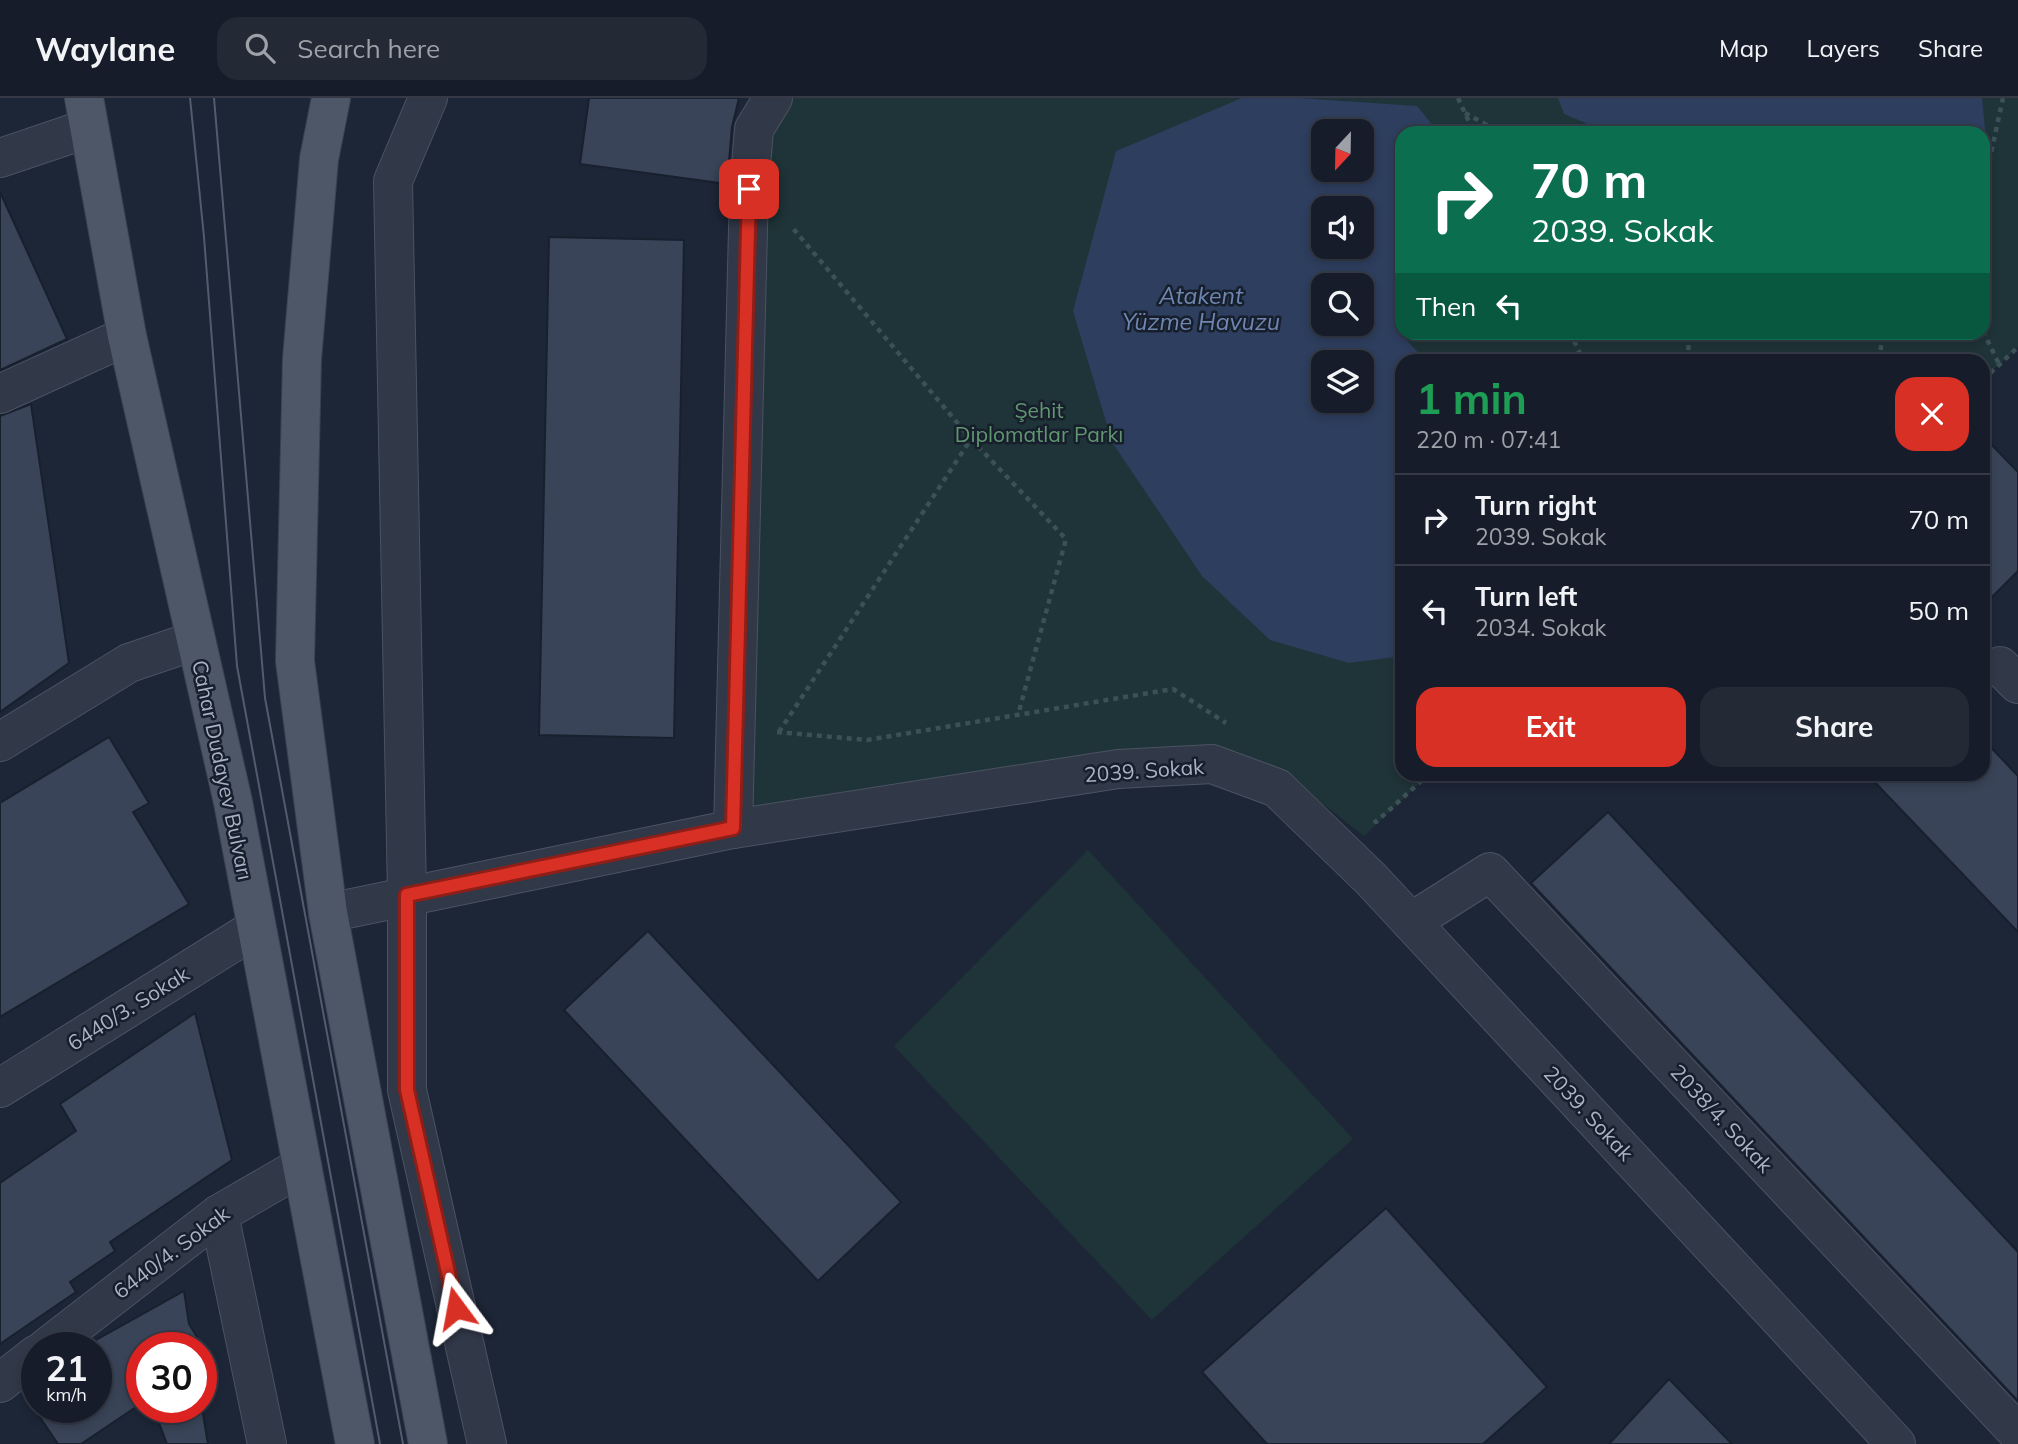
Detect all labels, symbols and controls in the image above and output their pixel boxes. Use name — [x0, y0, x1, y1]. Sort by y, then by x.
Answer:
search box — [217, 17, 707, 80]
text: Waylane — [35, 28, 175, 69]
icon: search — [241, 29, 279, 67]
text: Search here — [297, 32, 440, 65]
text: Map — [1719, 33, 1768, 63]
text: Layers — [1806, 33, 1880, 63]
text: Share — [1918, 33, 1983, 63]
north arrow — [1311, 119, 1374, 182]
map controls — [1311, 119, 1374, 413]
text: 70 m — [1531, 149, 1647, 210]
icon: right — [1416, 154, 1507, 245]
pin — [719, 159, 779, 219]
icon: arrive — [730, 170, 768, 208]
button: sound — [1311, 196, 1374, 259]
text: 2039. Sokak — [1531, 210, 1714, 250]
button: search — [1311, 273, 1374, 336]
water label: Atakent Yüzme Havuzu — [1122, 281, 1280, 336]
icon: left — [1490, 287, 1528, 325]
text: Then — [1416, 290, 1476, 323]
button: layers — [1311, 350, 1374, 413]
text: 1 min — [1416, 372, 1527, 425]
button: close — [1895, 377, 1969, 451]
park label: Şehit Diplomatlar Parkı — [955, 397, 1123, 447]
text: 220 m · 07:41 — [1416, 425, 1561, 454]
text: Turn right — [1475, 489, 1596, 522]
icon: right — [1416, 501, 1454, 539]
text: 70 m — [1908, 503, 1969, 536]
text: 2039. Sokak — [1475, 522, 1606, 551]
text: Turn left — [1475, 580, 1577, 613]
icon: left — [1416, 592, 1454, 630]
text: 50 m — [1908, 594, 1969, 627]
text: 2034. Sokak — [1475, 613, 1606, 642]
street label: Cahar Dudayev Bulvarı — [187, 658, 259, 882]
button: Exit — [1416, 687, 1686, 767]
button: Share — [1700, 687, 1969, 767]
street label: 2039. Sokak — [1083, 753, 1205, 787]
street label: 6440/3. Sokak — [62, 960, 194, 1056]
street label: 2038/4. Sokak — [1665, 1058, 1779, 1178]
street label: 2039. Sokak — [1539, 1060, 1640, 1166]
street label: 6440/4. Sokak — [108, 1200, 234, 1304]
position arrow — [419, 1271, 493, 1345]
speed limit sign: 30 — [126, 1332, 217, 1423]
text: 21 — [45, 1346, 88, 1390]
text: km/h — [46, 1383, 87, 1406]

